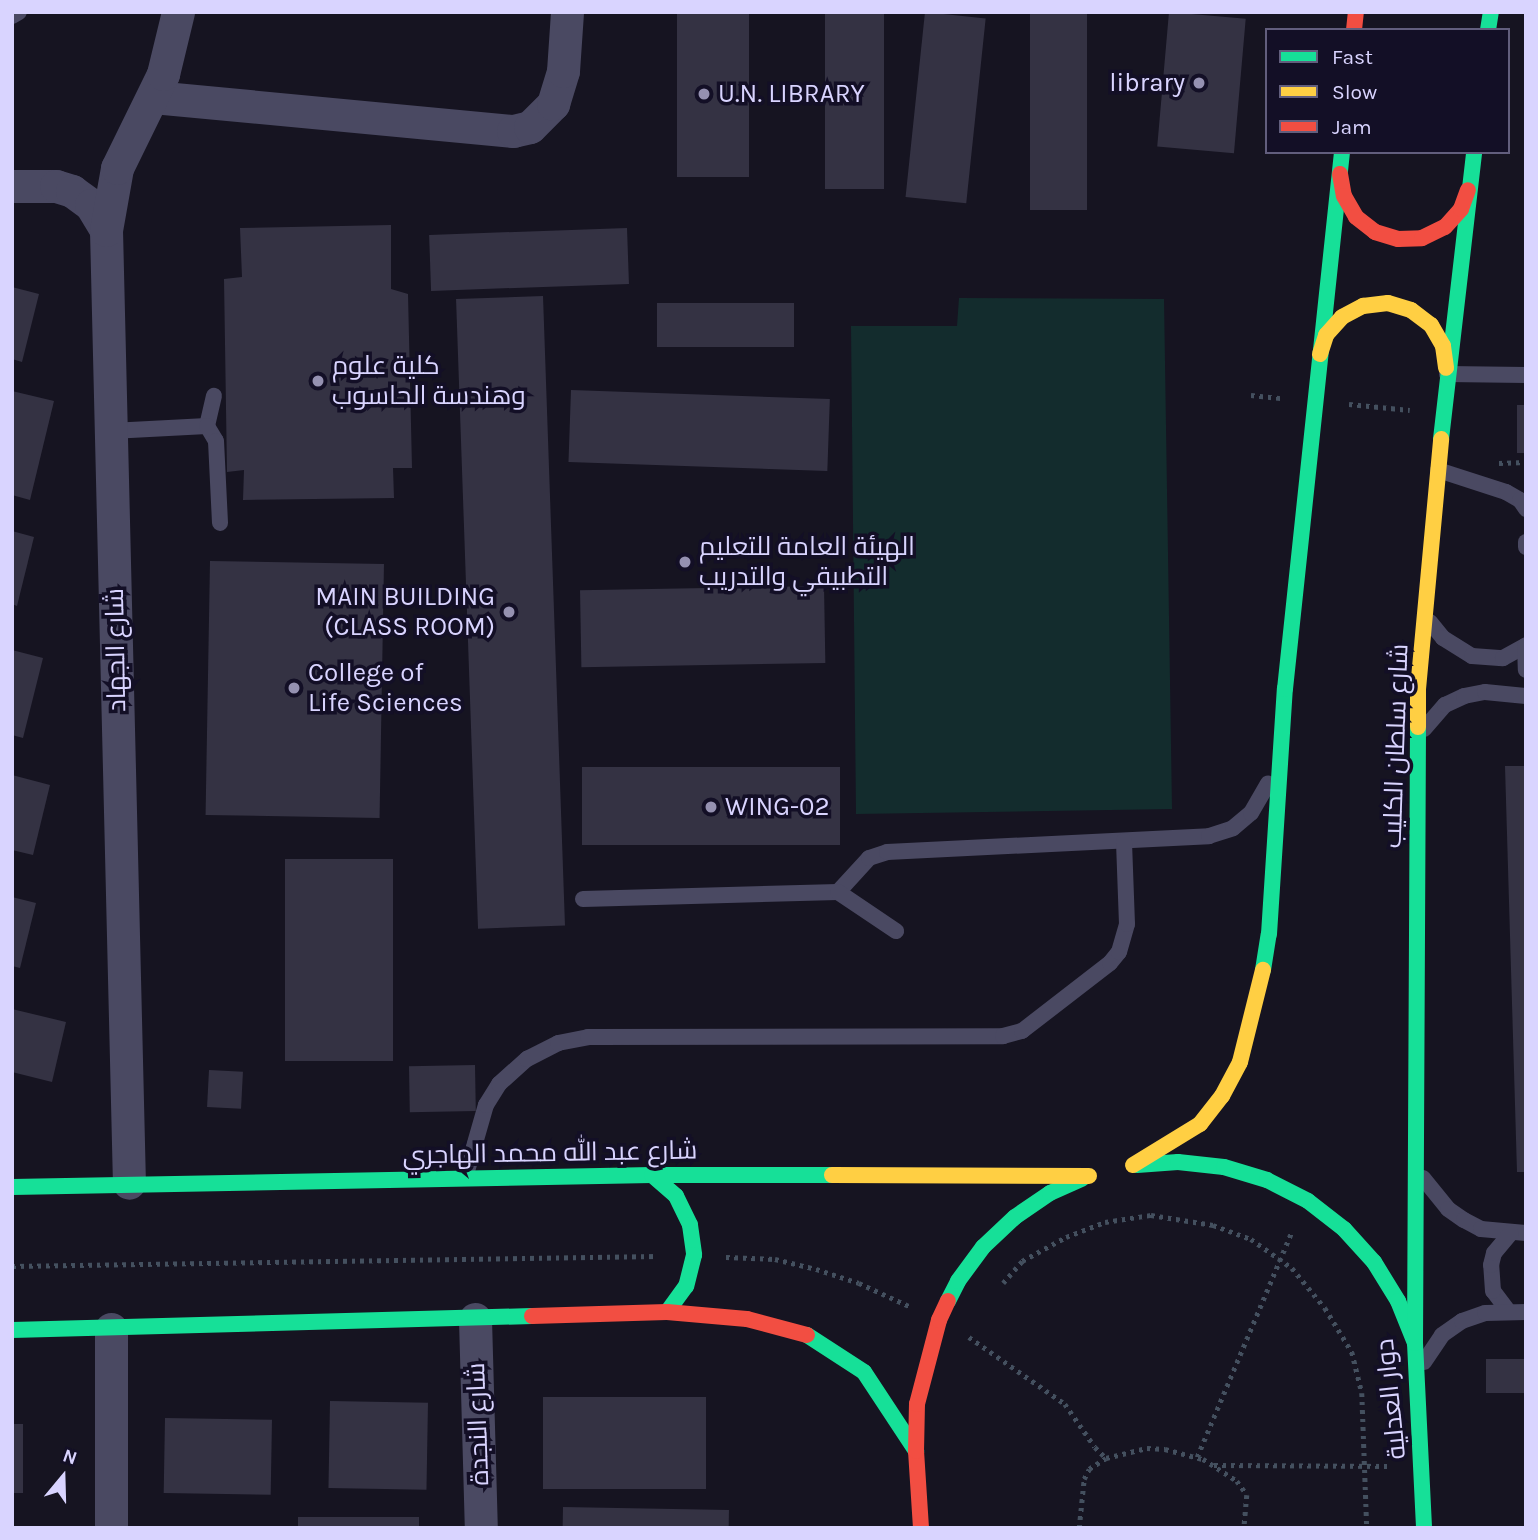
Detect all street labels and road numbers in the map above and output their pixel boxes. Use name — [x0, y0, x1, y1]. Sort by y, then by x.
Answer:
street label: شارع الجهاد — [99, 588, 133, 712]
street label: شارع سلطان الكليب — [1377, 643, 1415, 849]
street label: شارع عبد الله محمد الهاجري — [402, 1135, 698, 1171]
street label: دوار العدلية — [1369, 1337, 1413, 1461]
street label: شارع النجدة — [460, 1362, 496, 1486]

